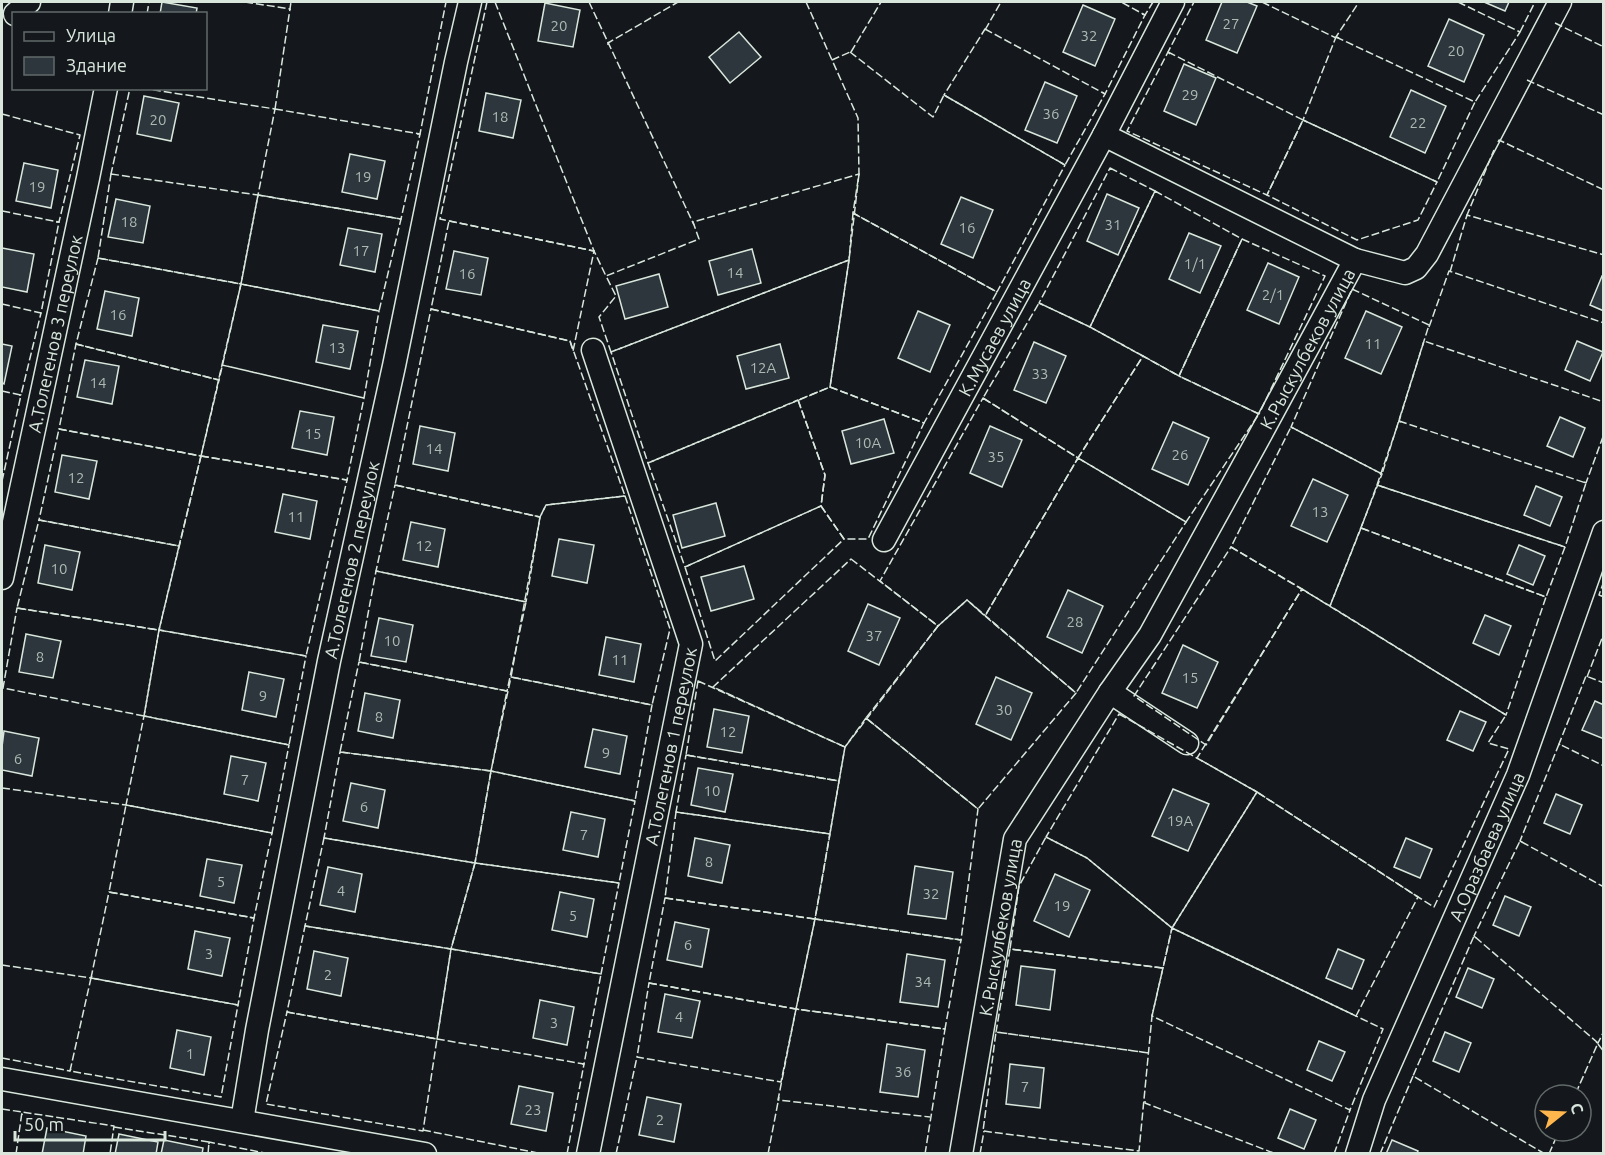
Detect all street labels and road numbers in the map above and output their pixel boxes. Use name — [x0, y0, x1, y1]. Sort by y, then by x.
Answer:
street label: А.Толегенов 3 переулок — [24, 233, 86, 434]
street label: К.Рыскулбеков улица — [1255, 265, 1359, 432]
street label: К.Мусаев улица — [954, 275, 1034, 399]
street label: А.Толегенов 2 переулок — [320, 459, 383, 660]
street label: А.Толегенов 1 переулок — [641, 645, 700, 847]
street label: А.Оразбаева улица — [1445, 769, 1528, 924]
street label: К.Рыскулбеков улица — [975, 837, 1025, 1018]

